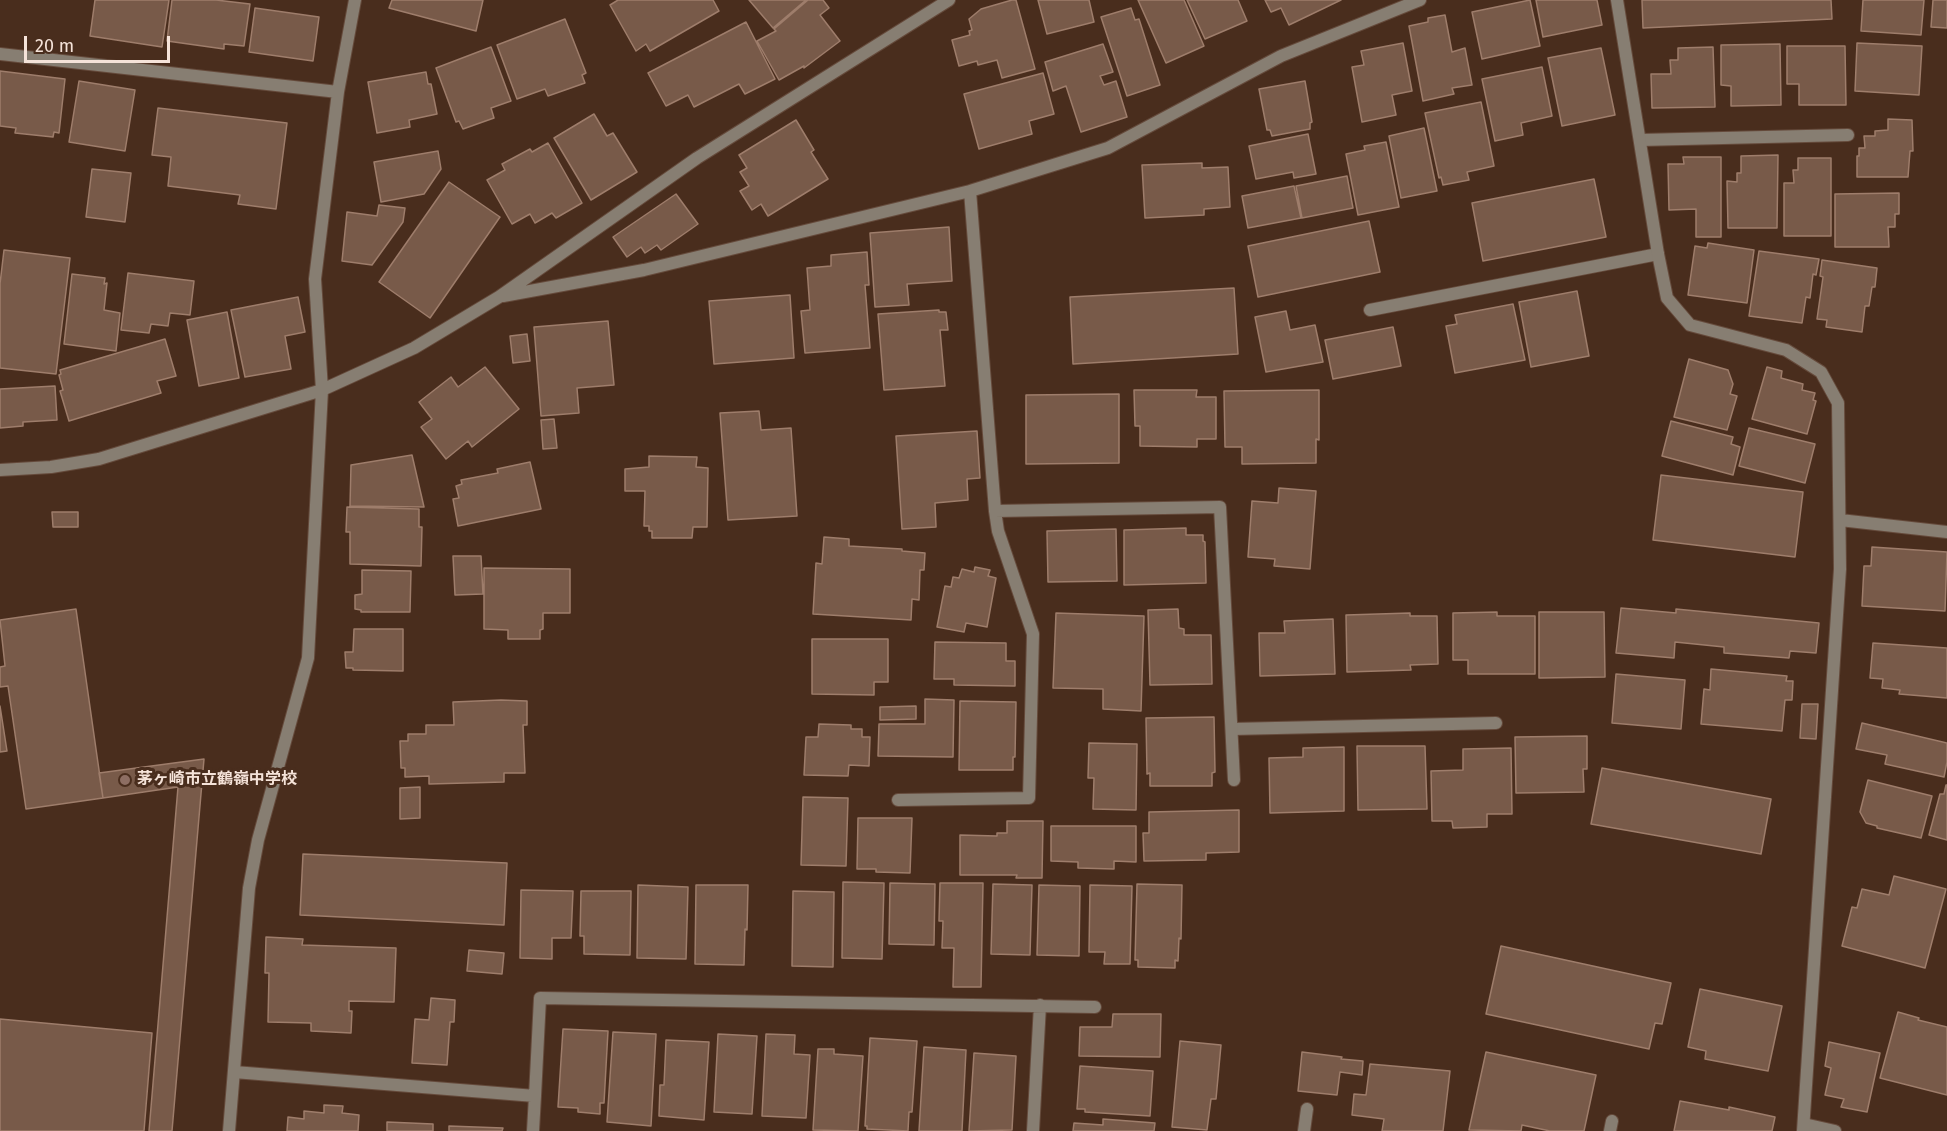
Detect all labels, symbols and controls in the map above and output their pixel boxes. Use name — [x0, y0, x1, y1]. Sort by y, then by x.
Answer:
scale bar — [27, 24, 172, 62]
text: 20 m — [35, 35, 74, 57]
place label: 茅ヶ崎市立鶴嶺中学校 — [137, 770, 297, 790]
marker: 茅ヶ崎市立鶴嶺中学校 — [118, 773, 132, 787]

